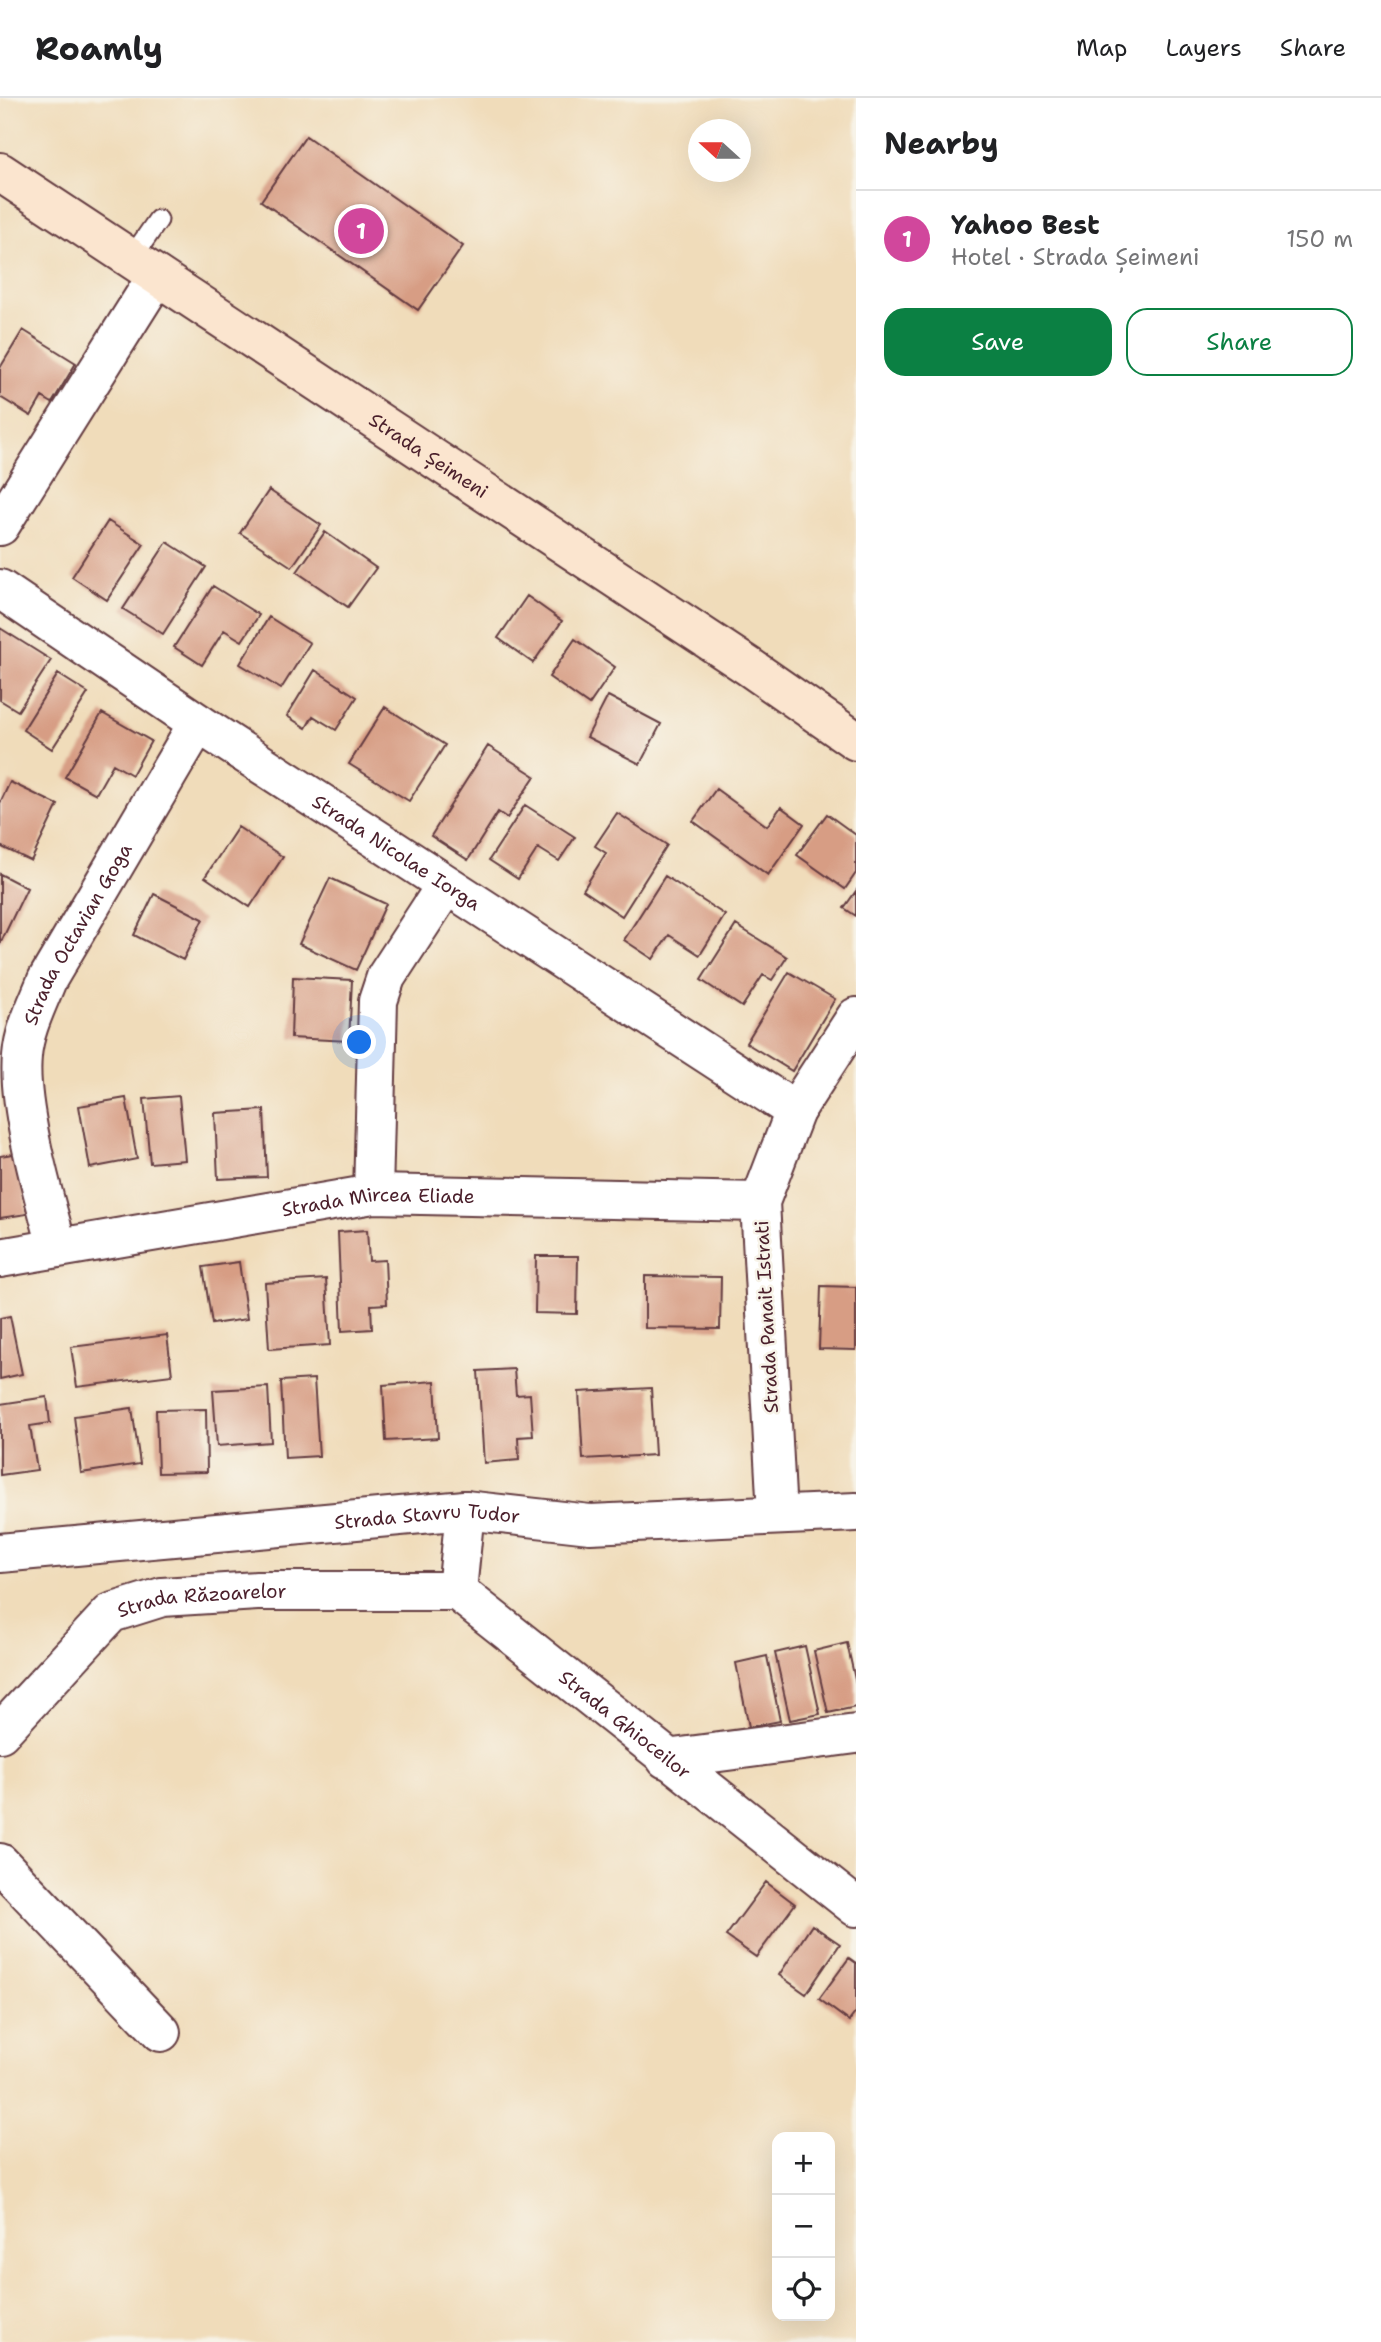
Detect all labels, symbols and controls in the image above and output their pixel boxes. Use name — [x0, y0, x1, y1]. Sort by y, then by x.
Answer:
text: Roamly — [35, 26, 163, 71]
text: Map — [1076, 32, 1127, 64]
text: Layers — [1165, 32, 1242, 64]
text: Share — [1280, 32, 1346, 64]
north arrow — [688, 119, 751, 182]
text: Nearby — [884, 123, 999, 164]
pin: 1 — [338, 205, 384, 257]
text: Yahoo Best — [951, 207, 1100, 242]
text: 1 — [902, 224, 912, 254]
text: 150 m — [1286, 224, 1353, 254]
text: Hotel · Strada Șeimeni — [951, 242, 1200, 272]
button: Save — [884, 308, 1112, 376]
button: Share — [1126, 308, 1353, 376]
street label: Strada Șeimeni — [364, 407, 493, 504]
street label: Strada Nicolae Iorga — [308, 789, 485, 916]
street label: Strada Octavian Goga — [18, 839, 138, 1029]
your location — [342, 1025, 376, 1059]
street label: Strada Mircea Eliade — [280, 1182, 475, 1222]
street label: Strada Panait Istrati — [749, 1220, 784, 1414]
street label: Strada Stavru Tudor — [333, 1498, 521, 1535]
street label: Strada Răzoarelor — [114, 1579, 286, 1623]
street label: Strada Ghioceilor — [554, 1665, 696, 1785]
map controls — [772, 2132, 835, 2321]
button: + — [772, 2132, 835, 2195]
button: − — [772, 2195, 835, 2258]
button: locate — [772, 2258, 835, 2321]

